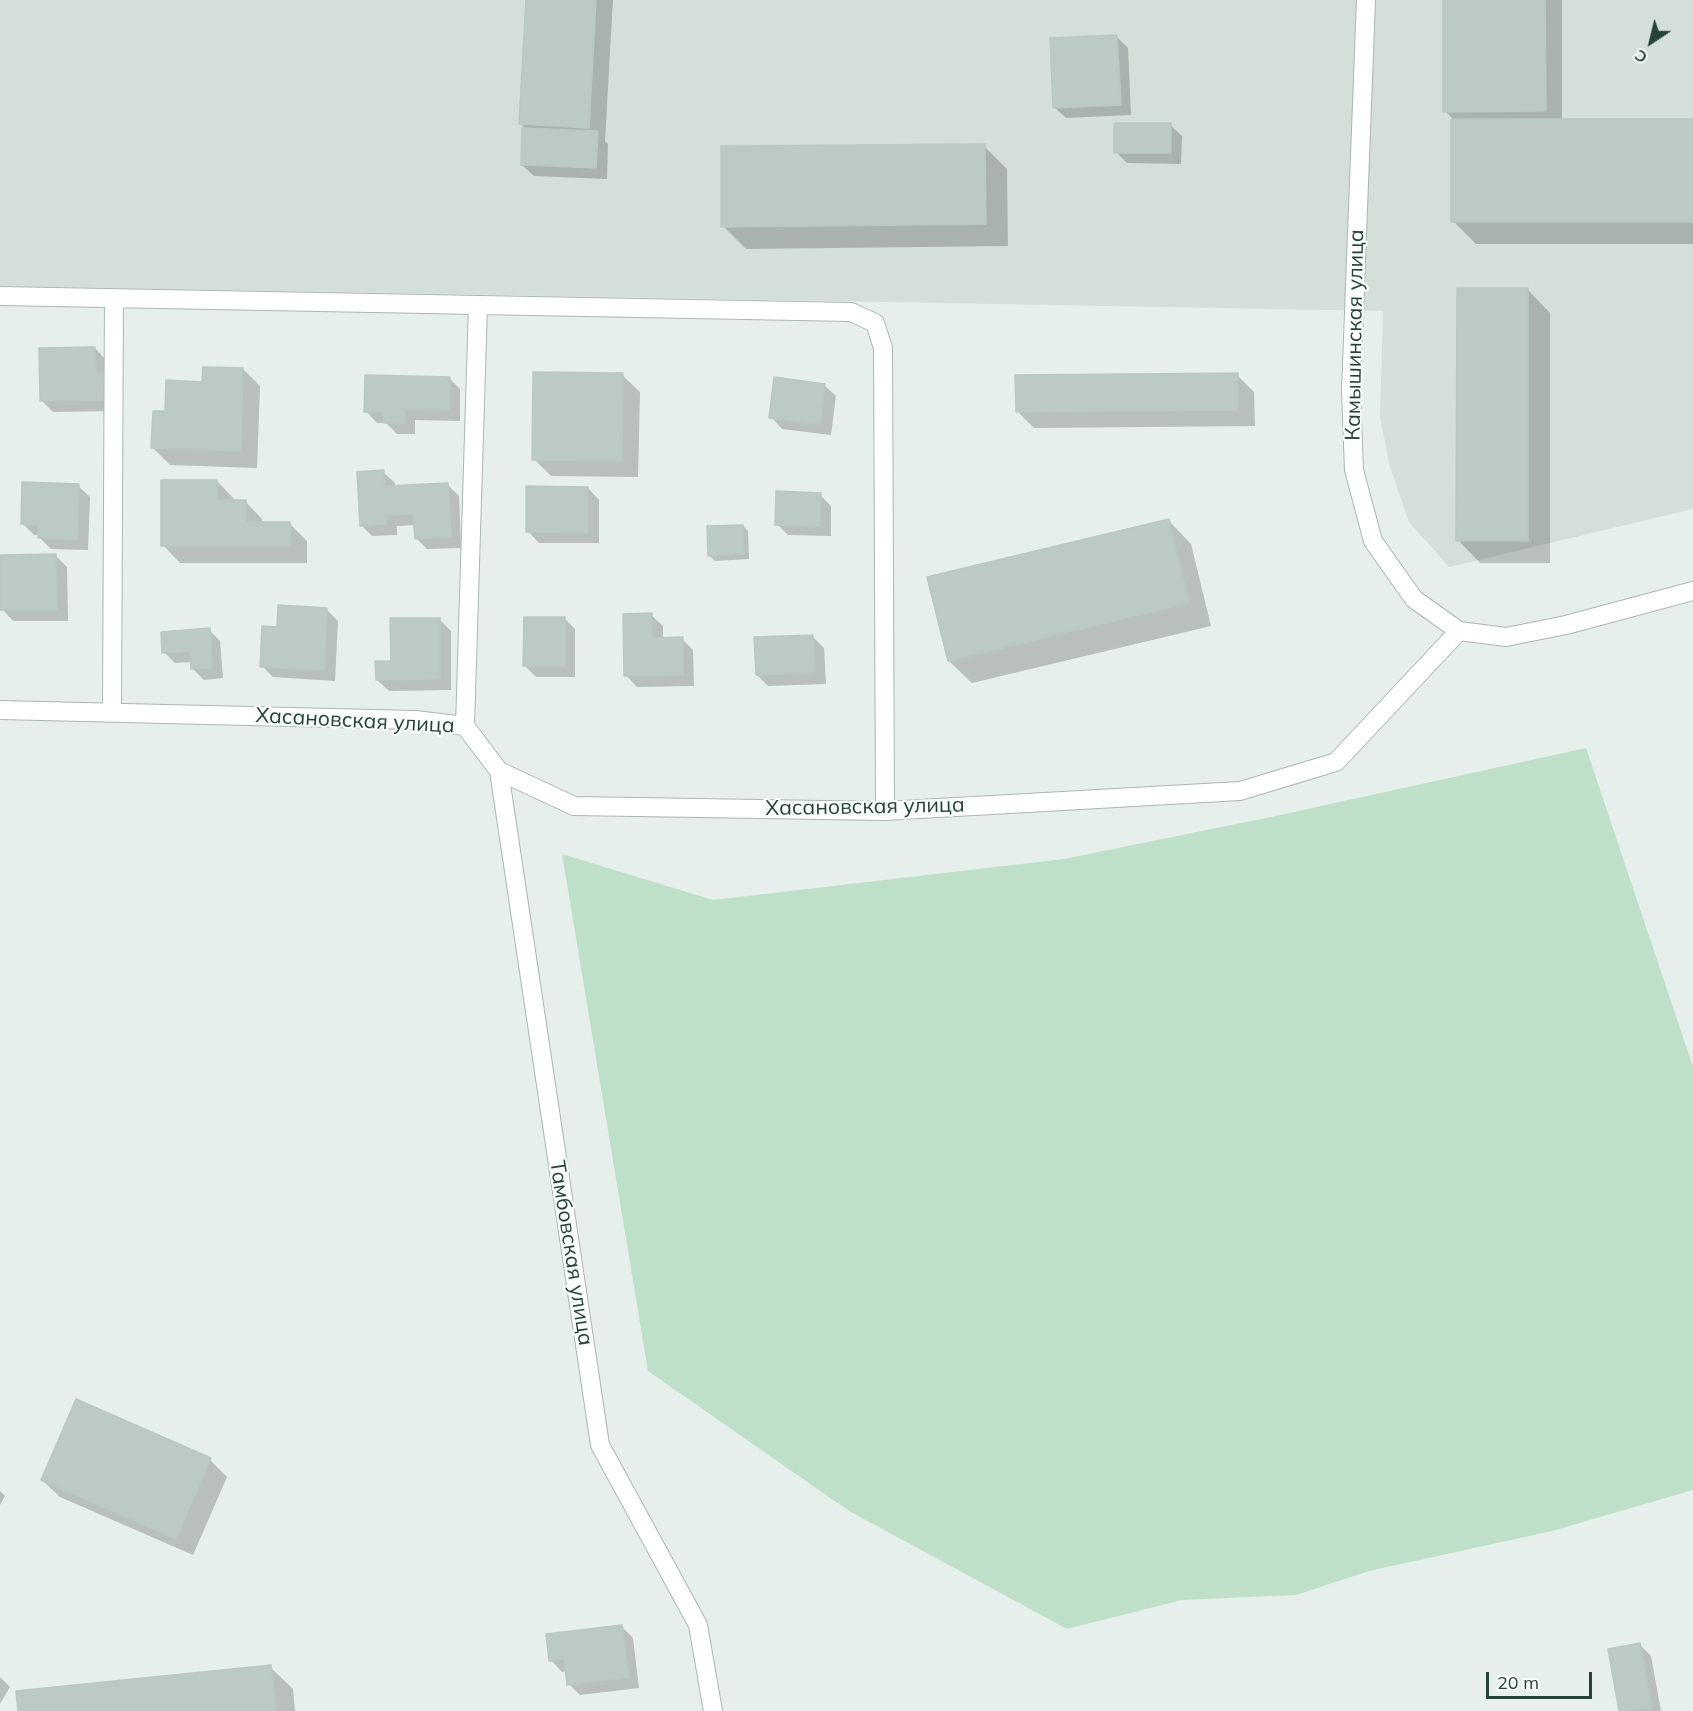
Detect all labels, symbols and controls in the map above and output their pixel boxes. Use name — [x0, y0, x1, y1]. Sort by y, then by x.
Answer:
north arrow — [1621, 12, 1681, 72]
text: С — [1630, 45, 1651, 68]
street label: Камышинская улица — [1341, 229, 1369, 441]
street label: Хасановская улица — [255, 703, 455, 739]
street label: Хасановская улица — [765, 793, 965, 821]
street label: Тамбовская улица — [544, 1159, 598, 1347]
scale bar — [1489, 1660, 1596, 1698]
text: 20 m — [1497, 1671, 1539, 1694]

